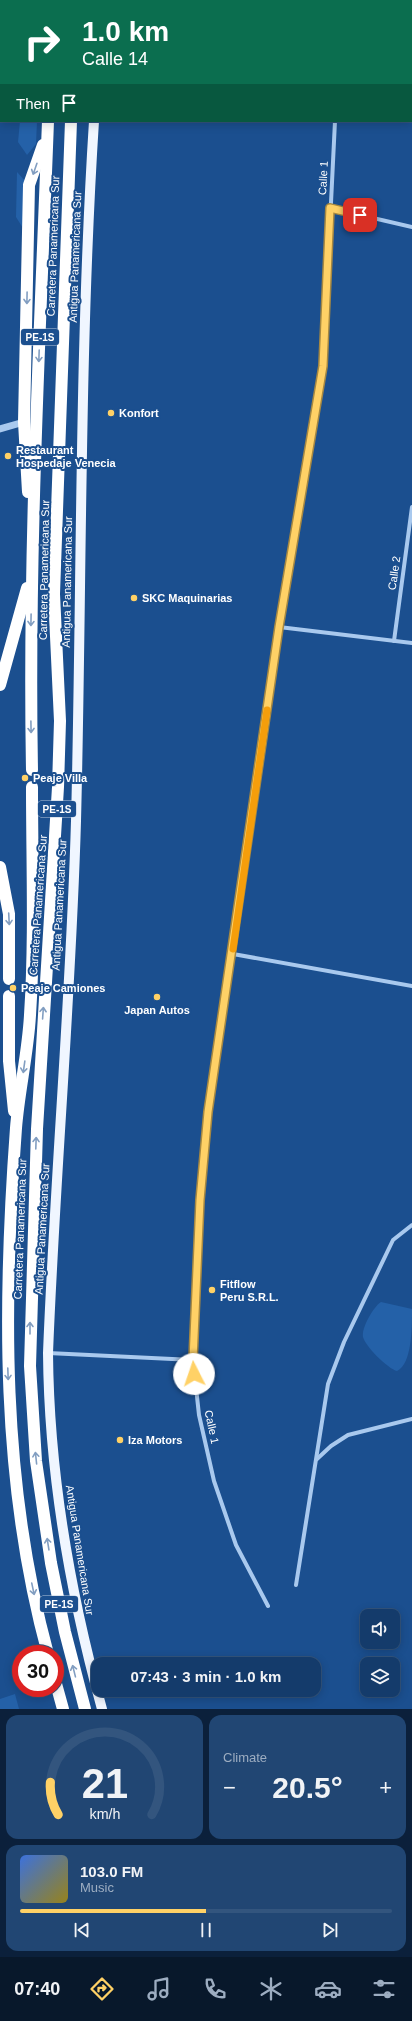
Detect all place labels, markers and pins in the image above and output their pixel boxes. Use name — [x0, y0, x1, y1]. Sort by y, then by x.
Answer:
pin — [343, 198, 377, 232]
place label: Konfort — [119, 407, 159, 419]
marker: Konfort — [106, 408, 116, 418]
place label: Restaurant Hospedaje Venecia — [16, 444, 117, 469]
marker: Restaurant Hospedaje Venecia — [3, 451, 13, 461]
place label: SKC Maquinarias — [142, 592, 232, 604]
marker: SKC Maquinarias — [129, 593, 139, 603]
place label: Peaje Villa — [33, 772, 88, 784]
marker: Peaje Villa — [20, 773, 30, 783]
place label: Peaje Camiones — [21, 982, 105, 994]
marker: Peaje Camiones — [8, 983, 18, 993]
marker: Japan Autos — [152, 992, 162, 1002]
place label: Japan Autos — [124, 1004, 190, 1016]
place label: Fitflow Peru S.R.L. — [220, 1278, 279, 1303]
marker: Fitflow Peru S.R.L. — [207, 1285, 217, 1295]
place label: Iza Motors — [128, 1434, 182, 1446]
marker: Iza Motors — [115, 1435, 125, 1445]

